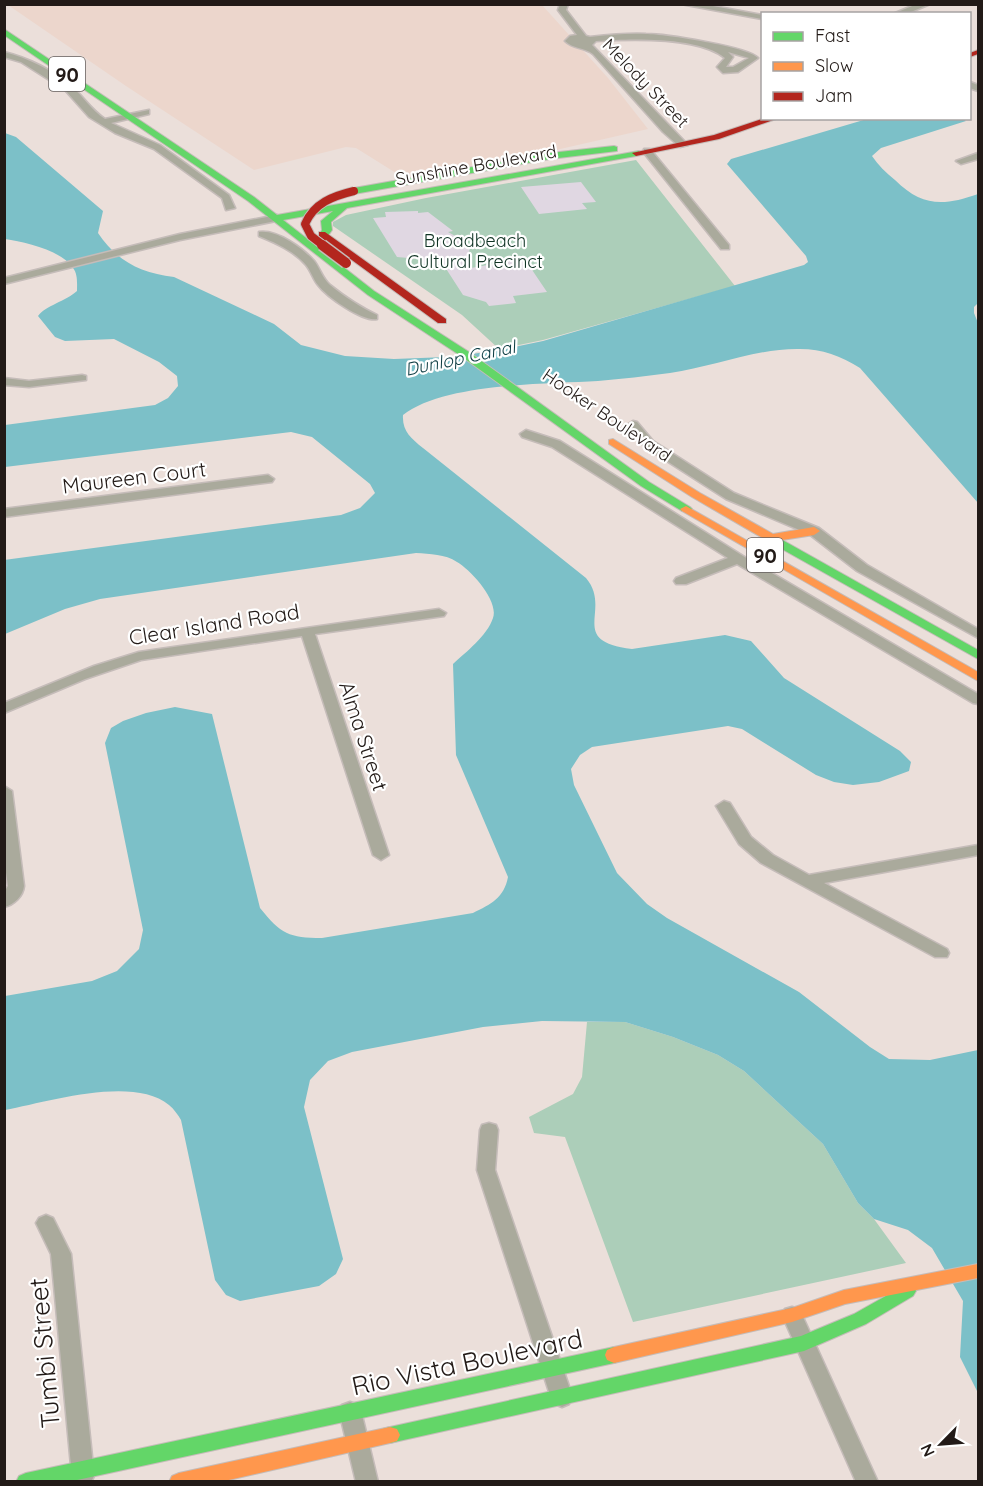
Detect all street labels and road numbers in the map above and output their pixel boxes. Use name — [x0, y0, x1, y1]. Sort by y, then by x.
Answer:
street label: Melody Street — [598, 34, 694, 132]
road number: 90 — [49, 57, 85, 91]
street label: Sunshine Boulevard — [394, 139, 558, 191]
street label: Hooker Boulevard — [538, 363, 676, 467]
street label: Maureen Court — [61, 455, 207, 499]
road number: 90 — [747, 538, 783, 572]
street label: Clear Island Road — [127, 598, 301, 650]
street label: Alma Street — [334, 678, 394, 794]
street label: Tumbi Street — [21, 1277, 67, 1429]
street label: Rio Vista Boulevard — [349, 1321, 585, 1403]

